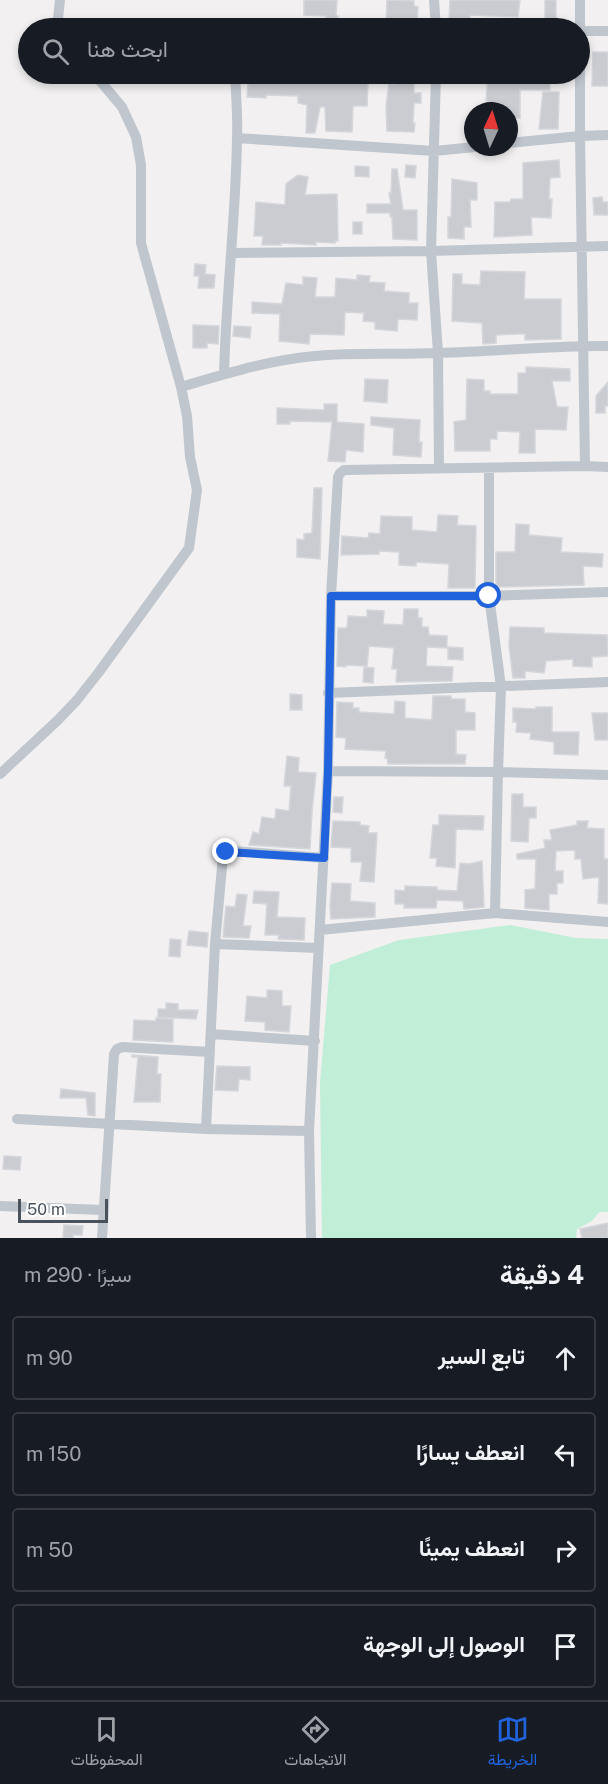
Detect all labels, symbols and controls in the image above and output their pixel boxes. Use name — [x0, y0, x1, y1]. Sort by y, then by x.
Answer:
search box — [18, 18, 590, 84]
icon: search — [39, 35, 72, 68]
text: ابحث هنا — [87, 36, 168, 62]
north arrow — [464, 102, 518, 156]
route start — [475, 582, 501, 608]
route end — [212, 838, 238, 864]
scale bar — [18, 1196, 108, 1224]
text: 50 m — [27, 1200, 65, 1219]
text: 4 دقيقة — [500, 1259, 584, 1290]
text: سيرًا · 290 m — [24, 1263, 132, 1287]
icon: ahead — [549, 1342, 582, 1375]
text: تابع السير — [438, 1343, 525, 1369]
text: 90 m — [26, 1346, 73, 1370]
icon: left — [549, 1438, 582, 1471]
text: انعطف يسارًا — [416, 1439, 525, 1465]
text: 150 m — [26, 1442, 81, 1466]
icon: right — [549, 1534, 582, 1567]
text: انعطف يمينًا — [419, 1535, 525, 1561]
text: 50 m — [26, 1538, 73, 1562]
icon: arrive — [549, 1630, 582, 1663]
text: الوصول إلى الوجهة — [363, 1631, 525, 1657]
tab: المحفوظات — [71, 1713, 143, 1774]
tab: الاتجاهات — [284, 1713, 346, 1774]
tab: الخريطة — [488, 1713, 537, 1774]

